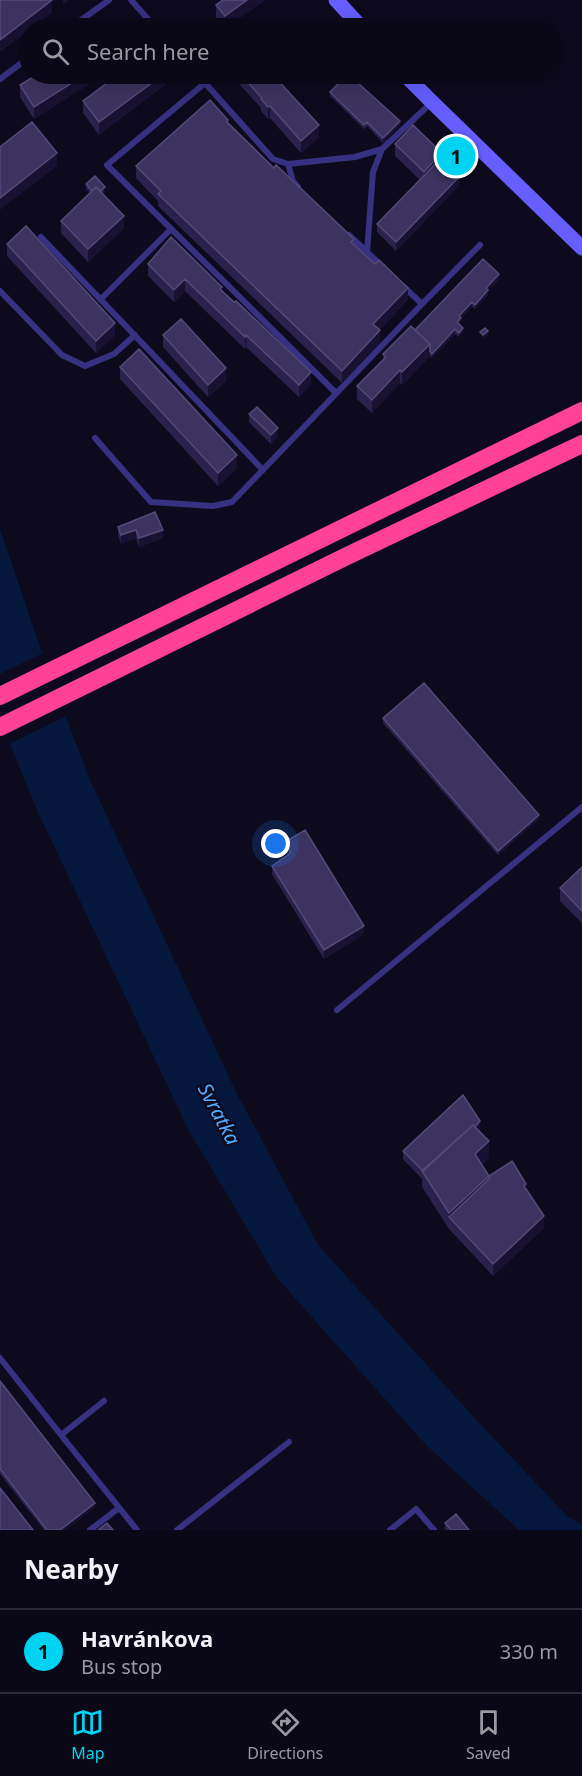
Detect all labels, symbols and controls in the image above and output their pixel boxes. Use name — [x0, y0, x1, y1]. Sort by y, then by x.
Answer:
search box — [18, 18, 564, 84]
icon: search — [39, 35, 72, 68]
text: Search here — [87, 36, 209, 66]
pin: 1 — [436, 134, 476, 178]
your location — [261, 829, 290, 858]
water label: Svratka — [192, 1078, 247, 1149]
text: Nearby — [24, 1551, 119, 1587]
text: Havránkova — [81, 1623, 213, 1653]
text: 1 — [38, 1638, 49, 1665]
text: 330 m — [500, 1638, 558, 1665]
text: Bus stop — [81, 1653, 162, 1680]
tab: Map — [71, 1706, 105, 1764]
tab: Directions — [247, 1706, 323, 1764]
tab: Saved — [466, 1706, 511, 1764]

